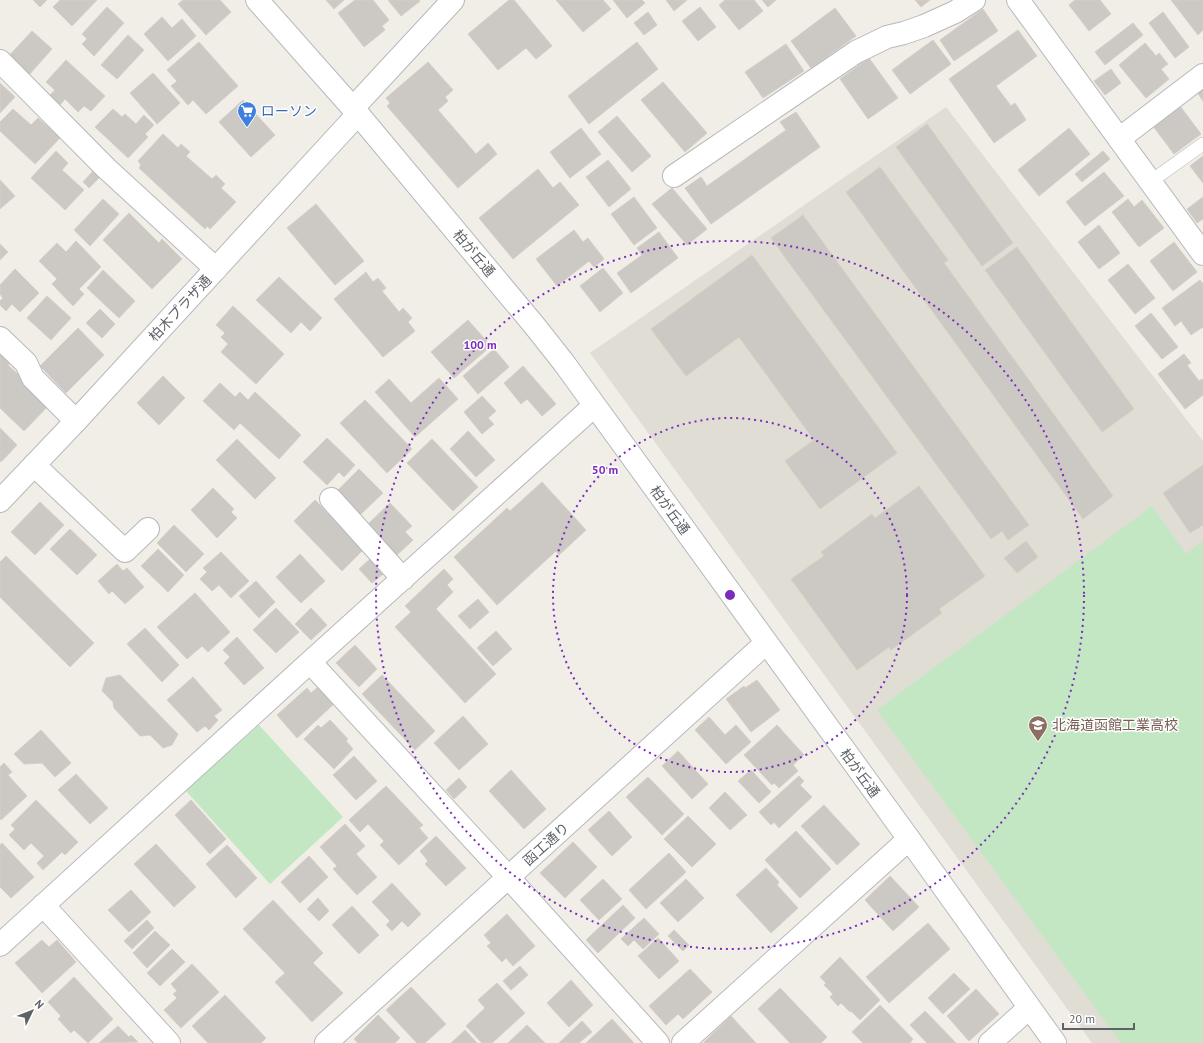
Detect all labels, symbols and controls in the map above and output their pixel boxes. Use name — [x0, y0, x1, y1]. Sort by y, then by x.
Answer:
supermarket icon: ローソン — [236, 100, 258, 128]
place label: ローソン — [261, 102, 317, 120]
street label: 柏が丘通 — [449, 226, 499, 280]
street label: 柏木プラザ通 — [145, 271, 215, 345]
text: 100 m — [463, 337, 497, 352]
text: 50 m — [592, 462, 618, 477]
street label: 柏が丘通 — [646, 482, 694, 538]
centre of rings — [723, 588, 737, 602]
school or university icon: 北海道函館工業高校 — [1027, 714, 1049, 742]
place label: 北海道函館工業高校 — [1052, 716, 1178, 734]
street label: 柏が丘通 — [836, 745, 884, 801]
street label: 函工通り — [519, 819, 573, 869]
north arrow — [12, 991, 52, 1031]
text: N — [32, 997, 47, 1012]
scale bar — [1063, 1005, 1134, 1031]
text: 20 m — [1069, 1011, 1095, 1026]

